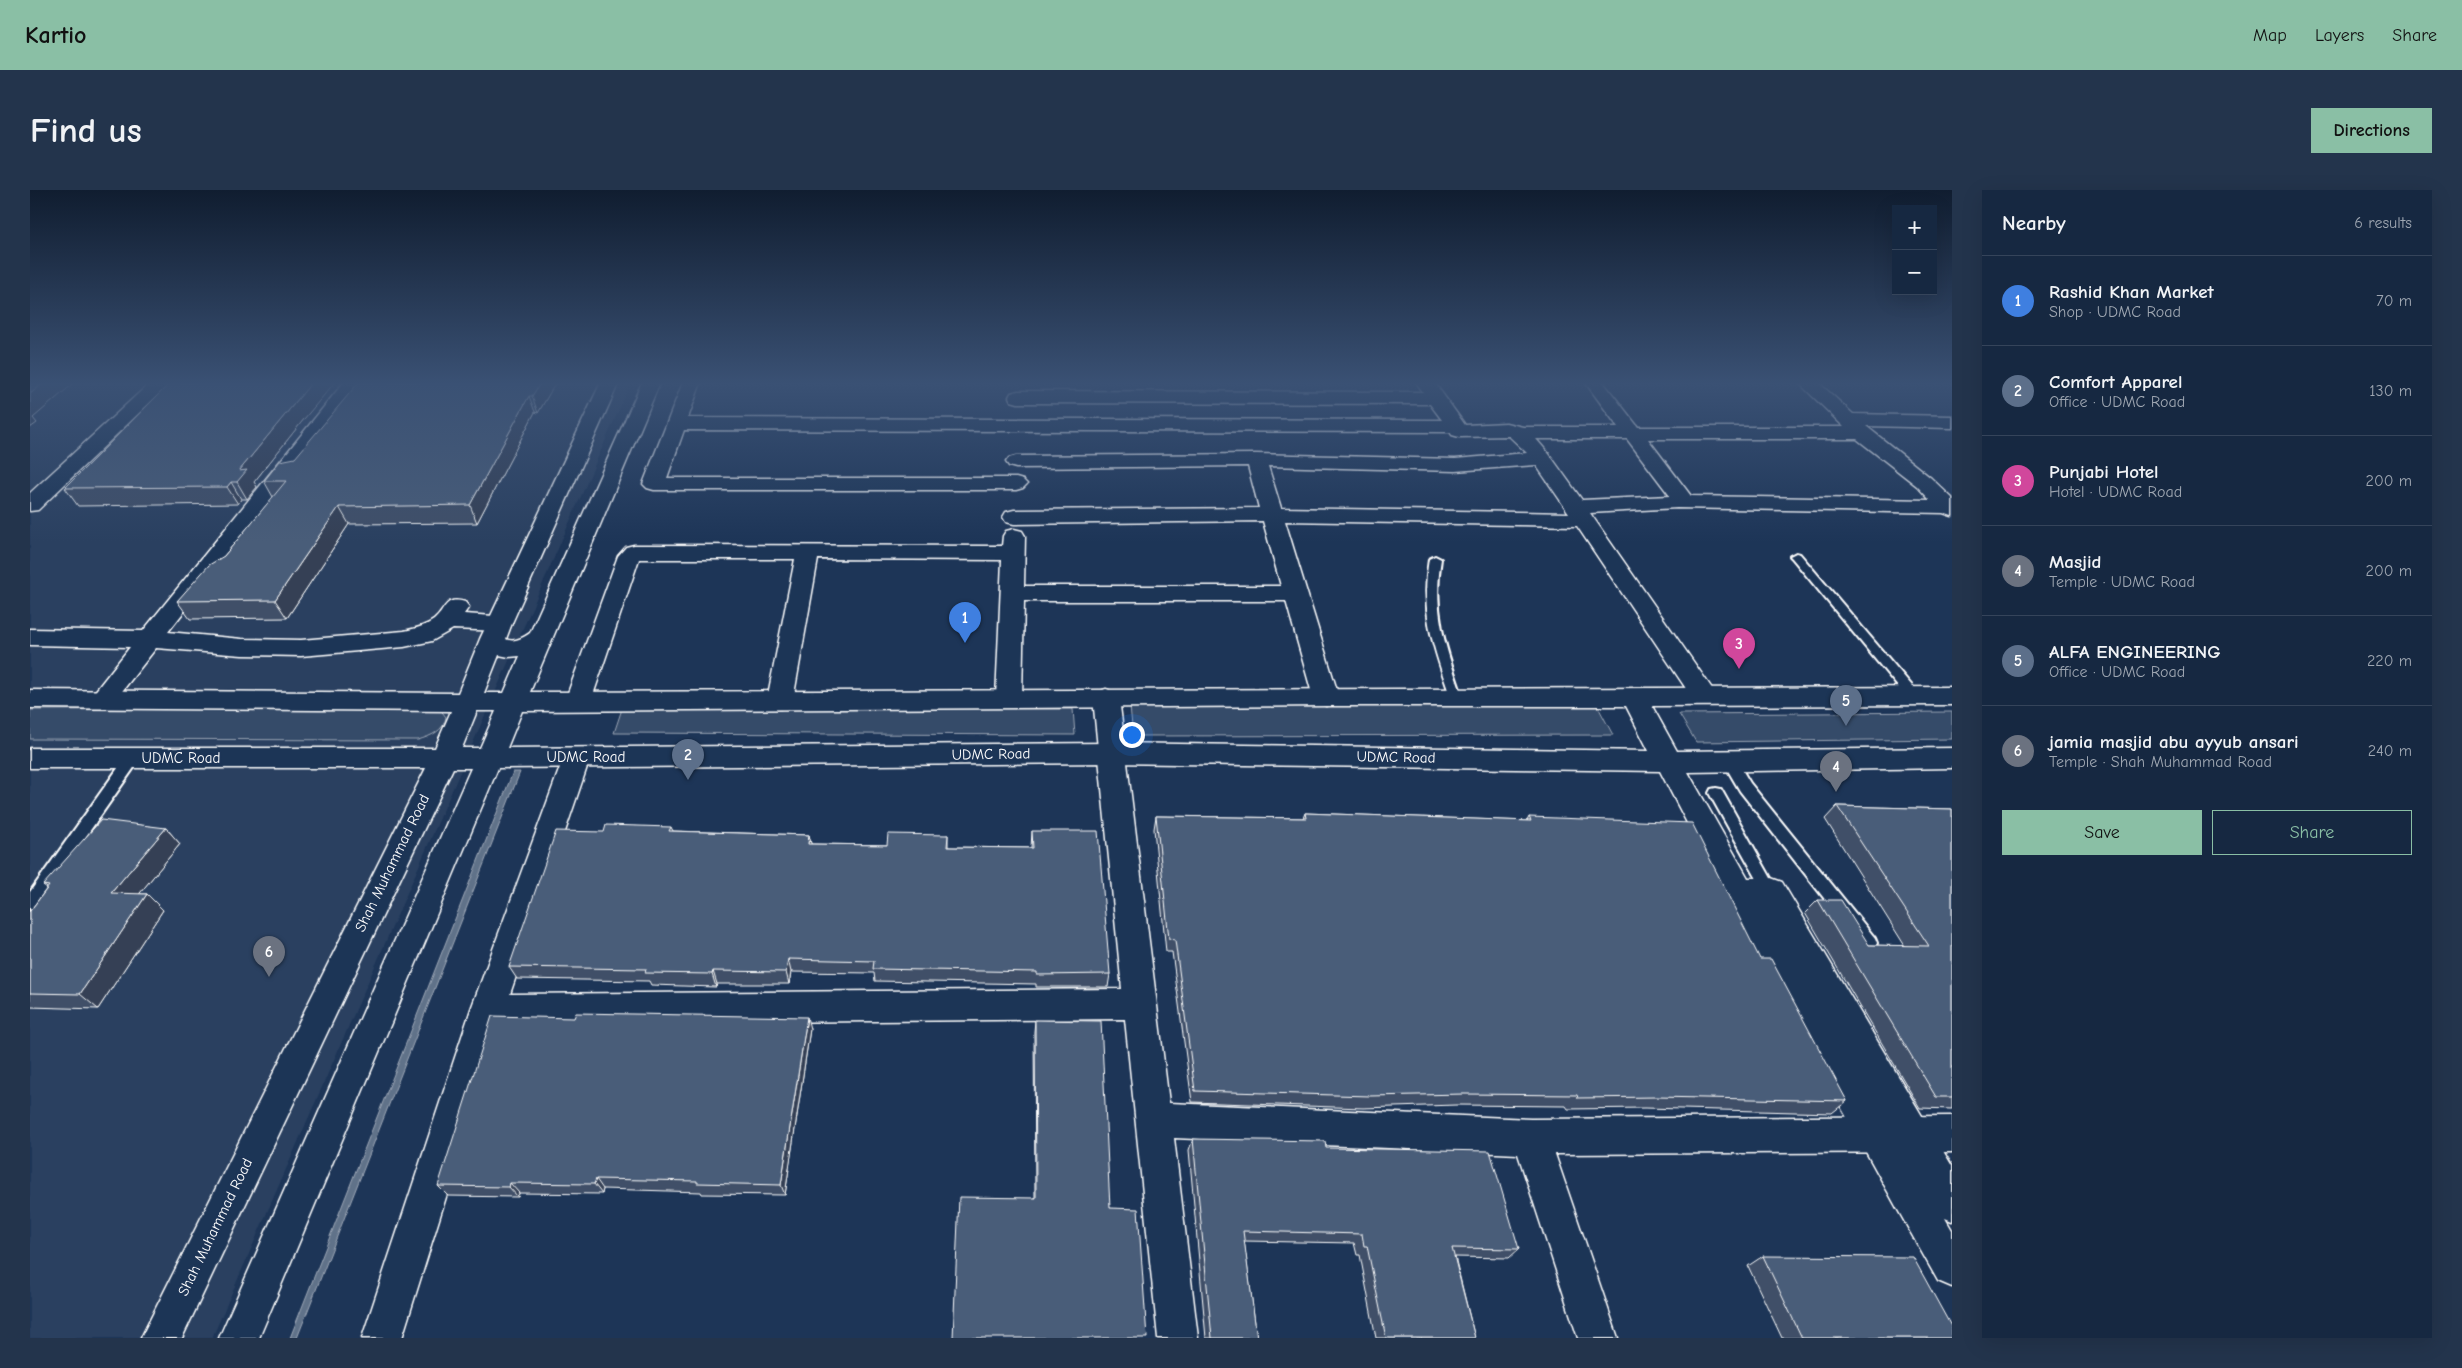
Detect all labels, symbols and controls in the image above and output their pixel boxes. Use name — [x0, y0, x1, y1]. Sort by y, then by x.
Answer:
text: Kartio — [25, 21, 87, 49]
text: Map — [2253, 25, 2287, 46]
text: Layers — [2315, 25, 2364, 46]
text: Share — [2392, 25, 2437, 46]
button: Directions — [2311, 108, 2432, 153]
text: Find us — [30, 110, 142, 151]
map controls — [1892, 205, 1937, 295]
button: + — [1892, 205, 1937, 250]
text: Nearby — [2002, 211, 2066, 235]
text: 6 results — [2354, 214, 2412, 232]
button: − — [1892, 250, 1937, 295]
text: Rashid Khan Market — [2049, 281, 2214, 303]
text: 1 — [2015, 292, 2021, 310]
text: 70 m — [2376, 292, 2412, 310]
text: Shop · UDMC Road — [2049, 303, 2181, 321]
text: Comfort Apparel — [2049, 371, 2182, 393]
text: 2 — [2014, 382, 2022, 400]
text: 130 m — [2369, 382, 2412, 400]
text: Office · UDMC Road — [2049, 393, 2185, 411]
text: Punjabi Hotel — [2049, 461, 2159, 483]
text: 3 — [2014, 472, 2022, 490]
text: 200 m — [2366, 472, 2412, 490]
text: Hotel · UDMC Road — [2049, 483, 2182, 501]
text: Masjid — [2049, 551, 2102, 573]
text: 4 — [2014, 562, 2022, 580]
text: 200 m — [2366, 562, 2412, 580]
text: Temple · UDMC Road — [2049, 573, 2195, 591]
pin: 1 — [949, 602, 981, 643]
pin: 3 — [1723, 628, 1755, 669]
text: ALFA ENGINEERING — [2049, 641, 2221, 663]
text: 5 — [2014, 652, 2022, 670]
text: 220 m — [2367, 652, 2412, 670]
text: Office · UDMC Road — [2049, 663, 2185, 681]
pin: 5 — [1830, 685, 1862, 726]
your location — [1119, 722, 1145, 748]
text: jamia masjid abu ayyub ansari — [2049, 731, 2299, 753]
pin: 2 — [672, 739, 704, 780]
text: 6 — [2014, 742, 2022, 760]
text: 240 m — [2368, 742, 2412, 760]
street label: UDMC Road — [951, 744, 1031, 764]
street label: UDMC Road — [1356, 747, 1436, 767]
street label: UDMC Road — [547, 748, 625, 766]
street label: UDMC Road — [142, 749, 220, 767]
pin: 4 — [1820, 751, 1852, 792]
text: Temple · Shah Muhammad Road — [2049, 753, 2272, 771]
street label: Shah Muhammad Road — [351, 791, 433, 935]
button: Save — [2002, 810, 2202, 855]
button: Share — [2212, 810, 2412, 855]
pin: 6 — [253, 936, 285, 977]
street label: Shah Muhammad Road — [174, 1155, 256, 1299]

